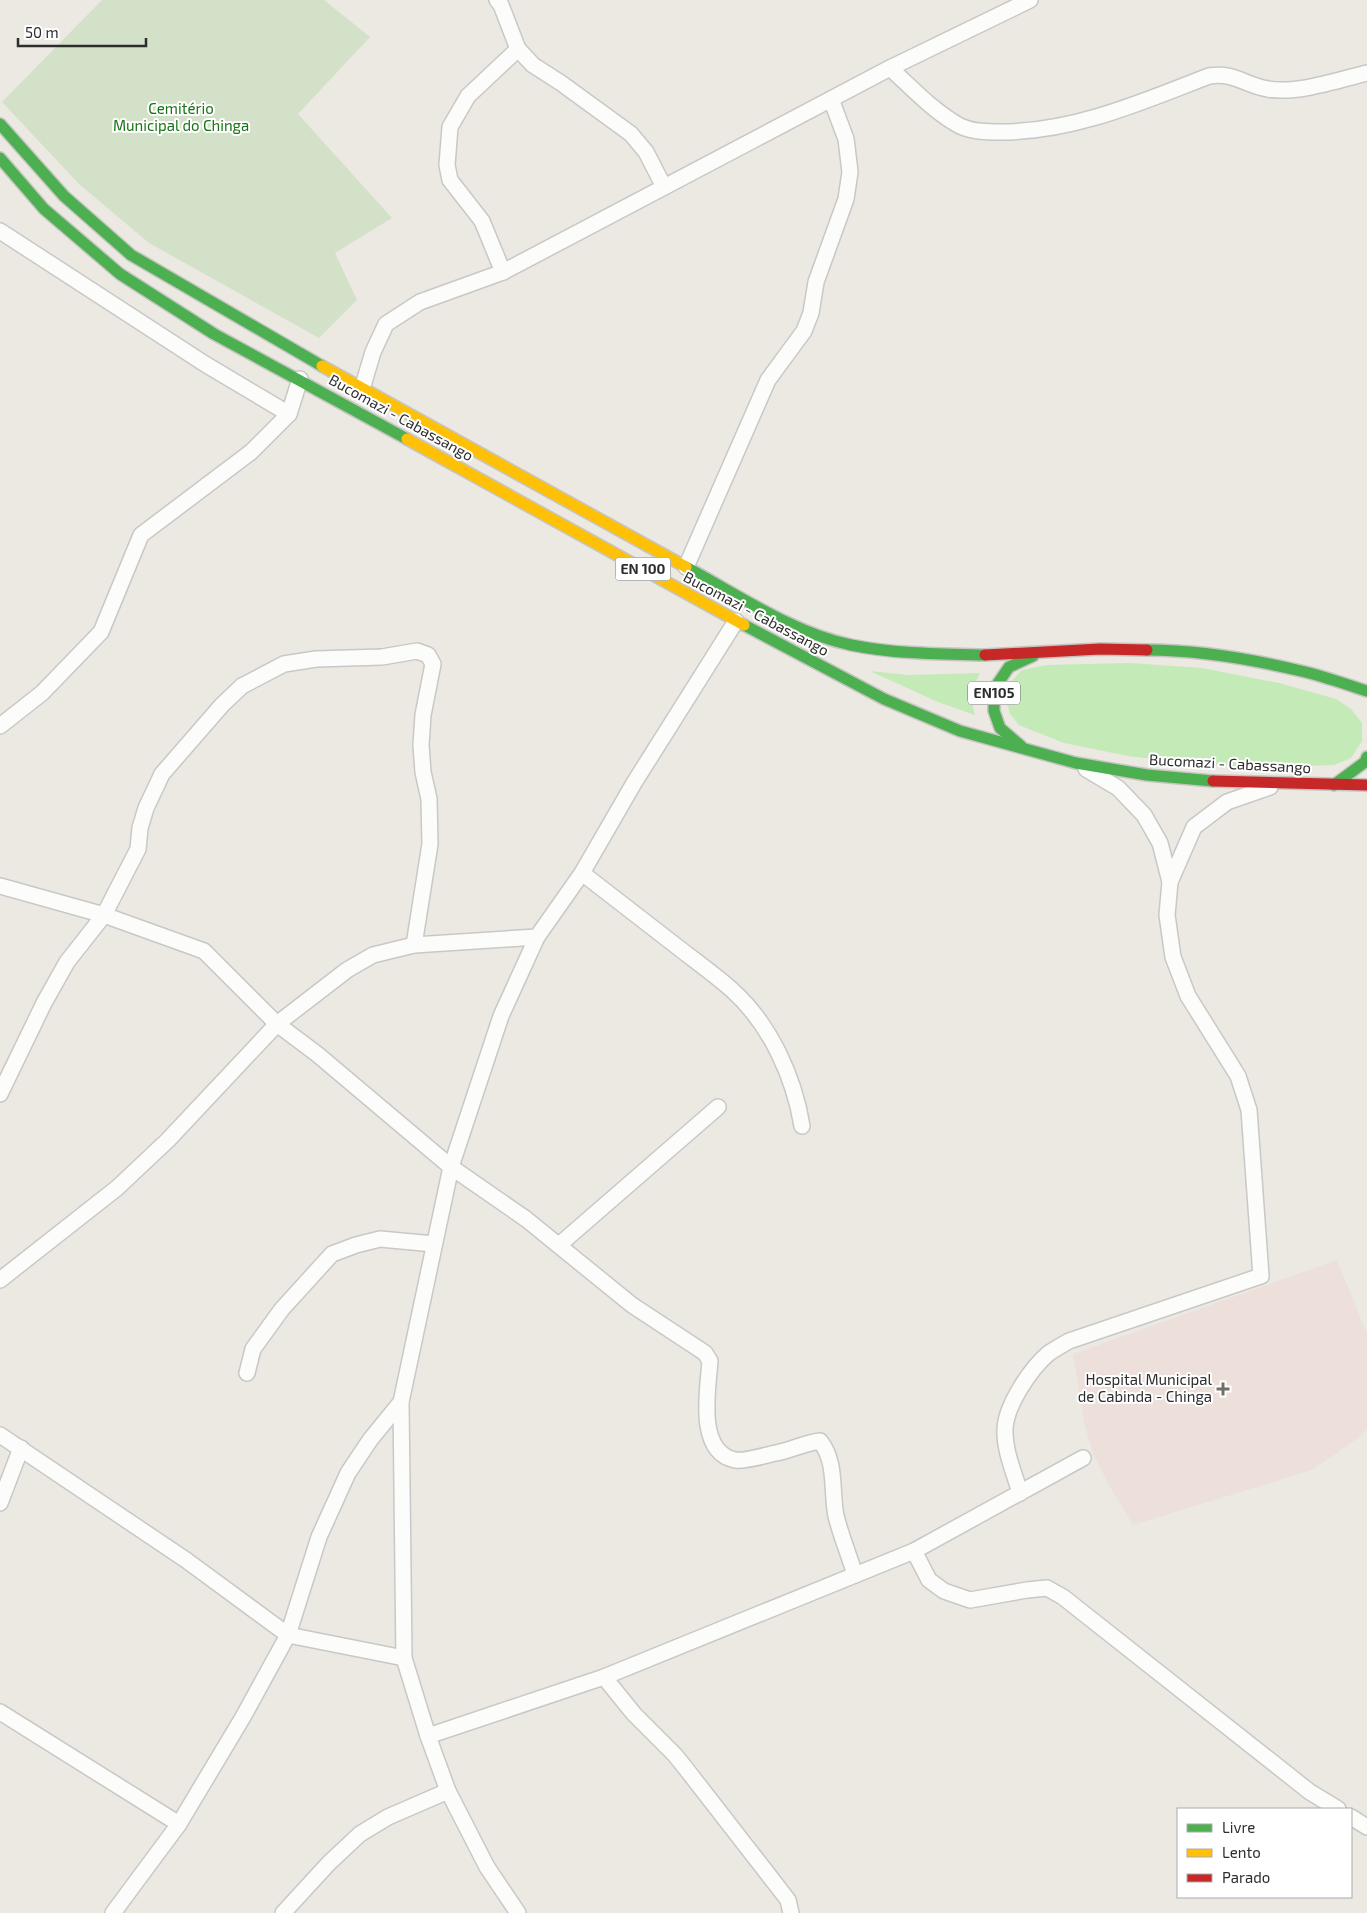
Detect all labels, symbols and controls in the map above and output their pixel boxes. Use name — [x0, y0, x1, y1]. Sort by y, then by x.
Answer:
scale bar — [18, 15, 145, 47]
text: 50 m — [25, 23, 59, 41]
park label: Cemitério Municipal do Chinga — [113, 99, 249, 134]
street label: Bucomazi - Cabassango — [326, 370, 477, 464]
road number: EN 100 — [616, 558, 670, 580]
street label: Bucomazi - Cabassango — [681, 567, 832, 659]
road number: EN105 — [968, 681, 1020, 704]
street label: Bucomazi - Cabassango — [1149, 750, 1312, 776]
place label: Hospital Municipal de Cabinda - Chinga — [1078, 1370, 1213, 1405]
marker: Hospital Municipal de Cabinda - Chinga — [1216, 1382, 1230, 1396]
legend — [1177, 1808, 1352, 1898]
text: Livre — [1222, 1818, 1255, 1836]
text: Lento — [1222, 1843, 1261, 1861]
text: Parado — [1222, 1868, 1270, 1886]

